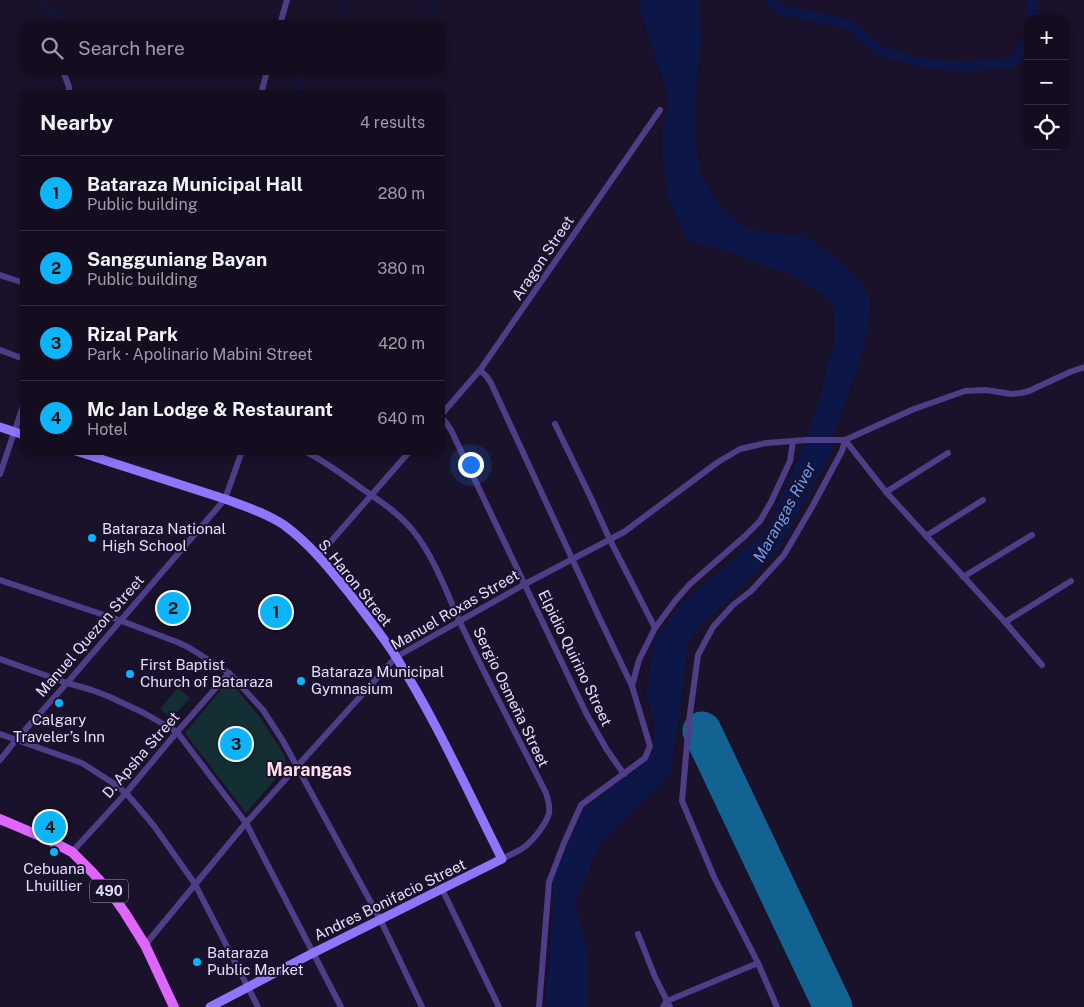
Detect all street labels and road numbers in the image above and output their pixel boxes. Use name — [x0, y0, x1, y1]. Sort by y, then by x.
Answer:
street label: Aragon Street — [508, 212, 577, 303]
street label: S. Haron Street — [315, 536, 396, 630]
street label: Manuel Roxas Street — [388, 566, 522, 653]
street label: Manuel Quezon Street — [32, 571, 147, 700]
street label: Elpidio Quirino Street — [535, 587, 616, 729]
street label: Sergio Osmeña Street — [470, 624, 553, 770]
street label: D. Apsha Street — [99, 708, 183, 801]
street label: Andres Bonifacio Street — [311, 855, 469, 944]
road number: 490 — [90, 879, 128, 902]

